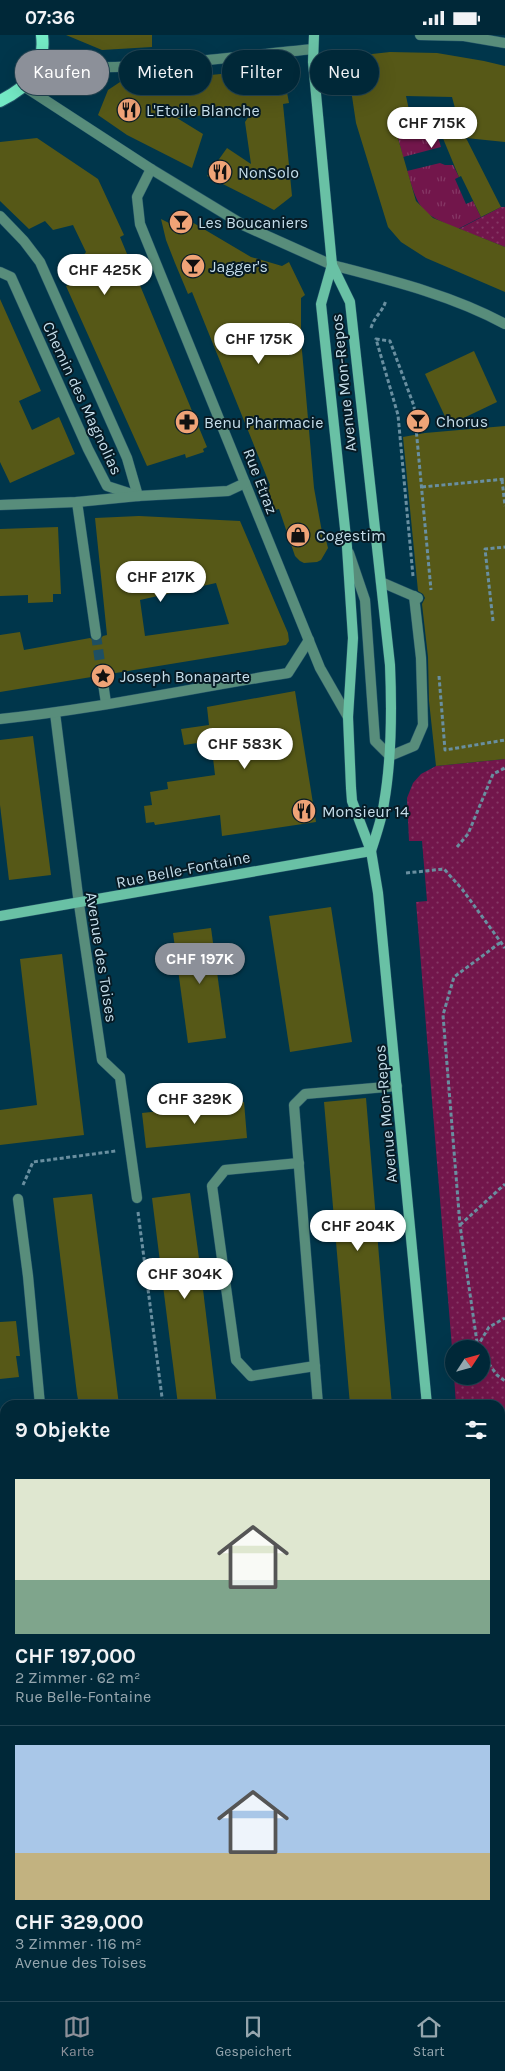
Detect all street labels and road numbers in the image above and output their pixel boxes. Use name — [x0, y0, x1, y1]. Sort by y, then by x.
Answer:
street label: Avenue Mon-Repos — [327, 313, 360, 453]
street label: Chemin des Magnolias — [39, 319, 126, 478]
street label: Rue Etraz — [239, 446, 282, 517]
street label: Rue Belle-Fontaine — [114, 847, 252, 892]
street label: Avenue des Toises — [82, 891, 121, 1024]
street label: Avenue Mon-Repos — [370, 1044, 401, 1184]

